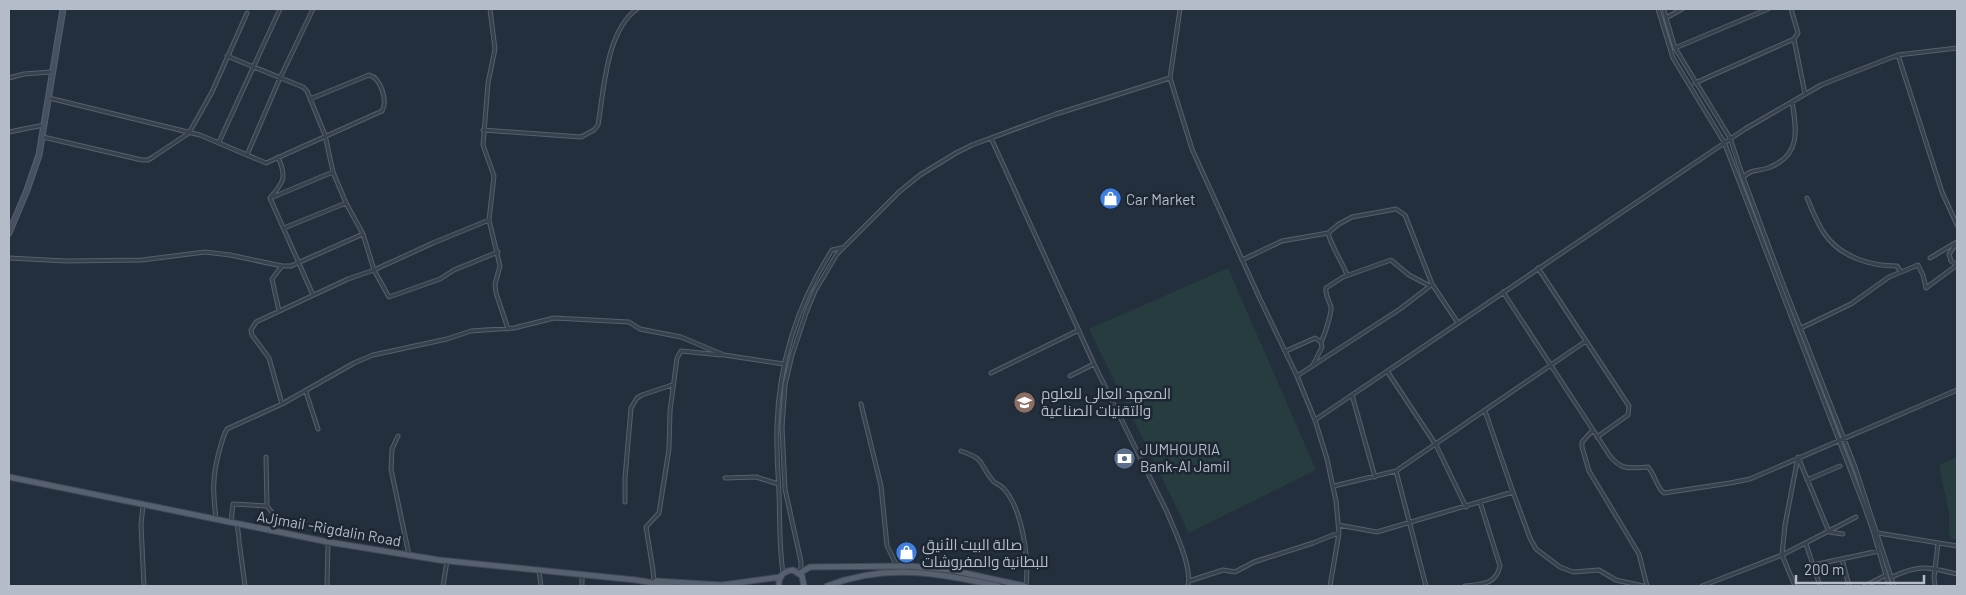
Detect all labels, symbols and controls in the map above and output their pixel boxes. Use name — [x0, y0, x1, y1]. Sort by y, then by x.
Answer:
shop icon: Car Market — [1098, 187, 1122, 211]
place label: Car Market — [1126, 190, 1196, 208]
place label: المعهد العالي للعلوم والتقنيات الصناعية — [1041, 384, 1171, 420]
school or university icon: المعهد العالي للعلوم والتقنيات الصناعية — [1013, 390, 1037, 414]
place label: JUMHOURIA Bank-Al Jamil — [1140, 440, 1230, 475]
bank icon: JUMHOURIA Bank-Al Jamil — [1112, 446, 1136, 470]
street label: AJjmail -Rigdalin Road — [255, 506, 403, 550]
place label: صالة البيت الأنيق للبطانية والمفروشات — [922, 535, 1048, 571]
shop icon: صالة البيت الأنيق للبطانية والمفروشات — [894, 541, 918, 565]
scale bar — [1796, 552, 1924, 584]
text: 200 m — [1804, 560, 1844, 578]

